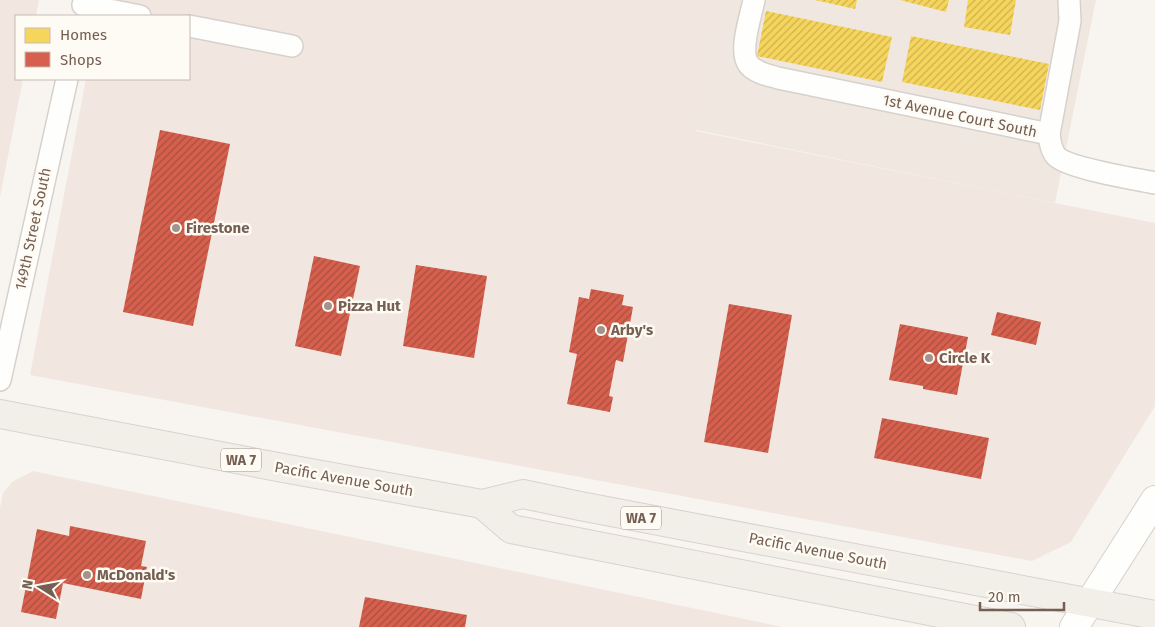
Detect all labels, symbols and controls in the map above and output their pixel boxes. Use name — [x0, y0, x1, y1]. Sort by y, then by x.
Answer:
legend — [15, 15, 190, 80]
text: Homes — [60, 26, 107, 44]
text: Shops — [60, 51, 102, 69]
street label: 1st Avenue Court South — [881, 91, 1039, 141]
street label: 149th Street South — [11, 166, 55, 292]
place label: Firestone — [186, 219, 249, 237]
marker: Firestone — [170, 222, 182, 234]
place label: Pizza Hut — [338, 297, 401, 315]
marker: Pizza Hut — [322, 300, 334, 312]
place label: Arby's — [610, 321, 653, 339]
marker: Arby's — [595, 324, 607, 336]
place label: Circle K — [939, 349, 991, 367]
marker: Circle K — [923, 352, 935, 364]
road number: WA 7 — [221, 448, 261, 472]
street label: Pacific Avenue South — [273, 458, 415, 500]
road number: WA 7 — [621, 506, 661, 530]
street label: Pacific Avenue South — [747, 529, 889, 573]
north arrow — [15, 562, 65, 612]
place label: McDonald's — [97, 566, 175, 584]
marker: McDonald's — [81, 569, 93, 581]
text: N — [18, 578, 37, 591]
scale bar — [980, 580, 1064, 612]
text: 20 m — [988, 588, 1021, 606]

